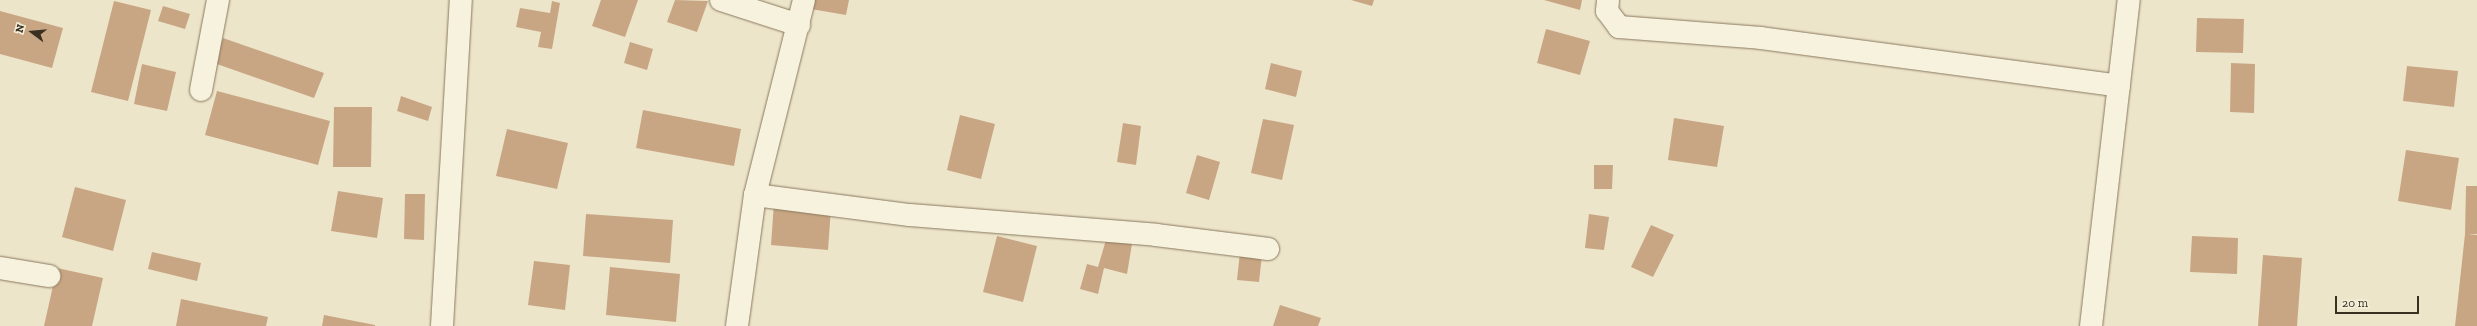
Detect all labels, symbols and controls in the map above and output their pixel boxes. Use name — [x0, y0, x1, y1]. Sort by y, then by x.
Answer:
north arrow — [12, 12, 52, 52]
text: N — [13, 23, 27, 34]
scale bar — [2337, 288, 2421, 314]
text: 20 m — [2342, 296, 2368, 310]

